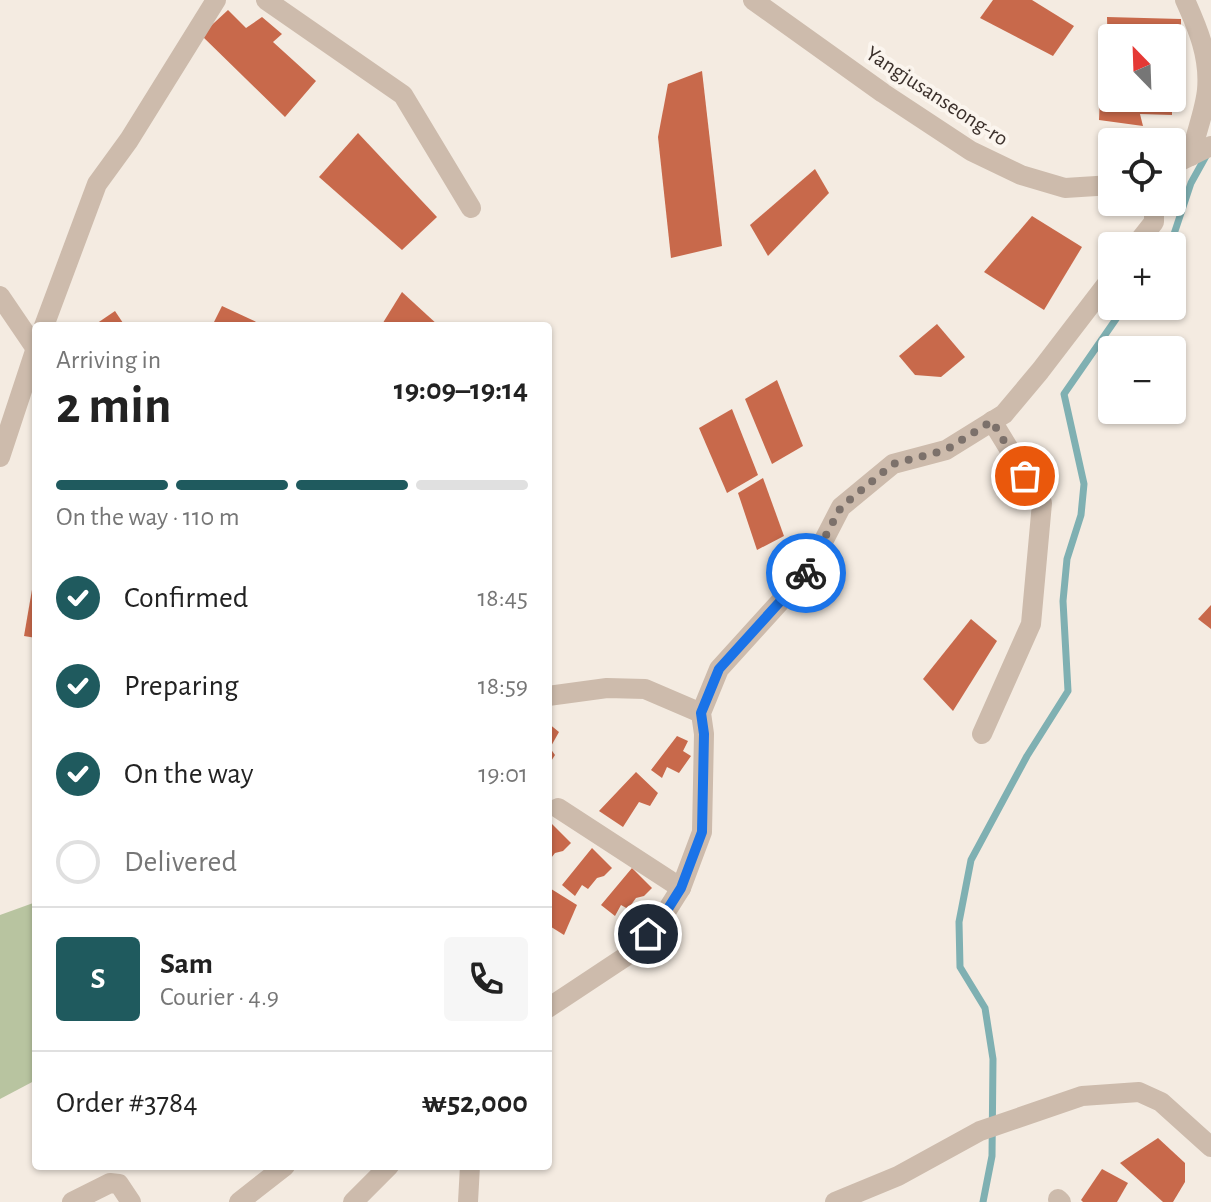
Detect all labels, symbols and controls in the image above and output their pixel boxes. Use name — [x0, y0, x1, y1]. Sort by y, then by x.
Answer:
north arrow — [1098, 24, 1186, 112]
map controls — [1098, 24, 1186, 424]
street label: Yangjusanseong-ro — [862, 42, 1012, 150]
button: locate — [1098, 128, 1186, 216]
button: + — [1098, 232, 1186, 320]
button: − — [1098, 336, 1186, 424]
text: Arriving in — [56, 347, 161, 373]
text: 19:09–19:14 — [394, 375, 528, 405]
text: 2 min — [56, 380, 171, 432]
pin — [991, 442, 1059, 510]
icon: bag — [1003, 454, 1047, 498]
text: On the way · 110 m — [56, 504, 239, 530]
courier — [766, 533, 846, 613]
icon: bike — [784, 551, 828, 595]
icon: check — [56, 576, 100, 620]
text: Confirmed — [124, 583, 248, 613]
text: 18:45 — [477, 585, 528, 611]
icon: check — [56, 664, 100, 708]
text: Preparing — [124, 671, 239, 701]
text: 18:59 — [478, 673, 528, 699]
icon: check — [56, 752, 100, 796]
text: On the way — [124, 759, 253, 789]
text: 19:01 — [478, 761, 528, 787]
text: Delivered — [124, 847, 237, 877]
pin — [614, 900, 682, 968]
icon: home — [626, 912, 670, 956]
button: phone — [444, 937, 528, 1021]
text: Sam — [160, 949, 213, 979]
text: S — [91, 964, 105, 994]
text: Courier · 4.9 — [160, 984, 279, 1010]
text: Order #3784 — [56, 1088, 198, 1118]
text: ₩52,000 — [421, 1088, 528, 1118]

